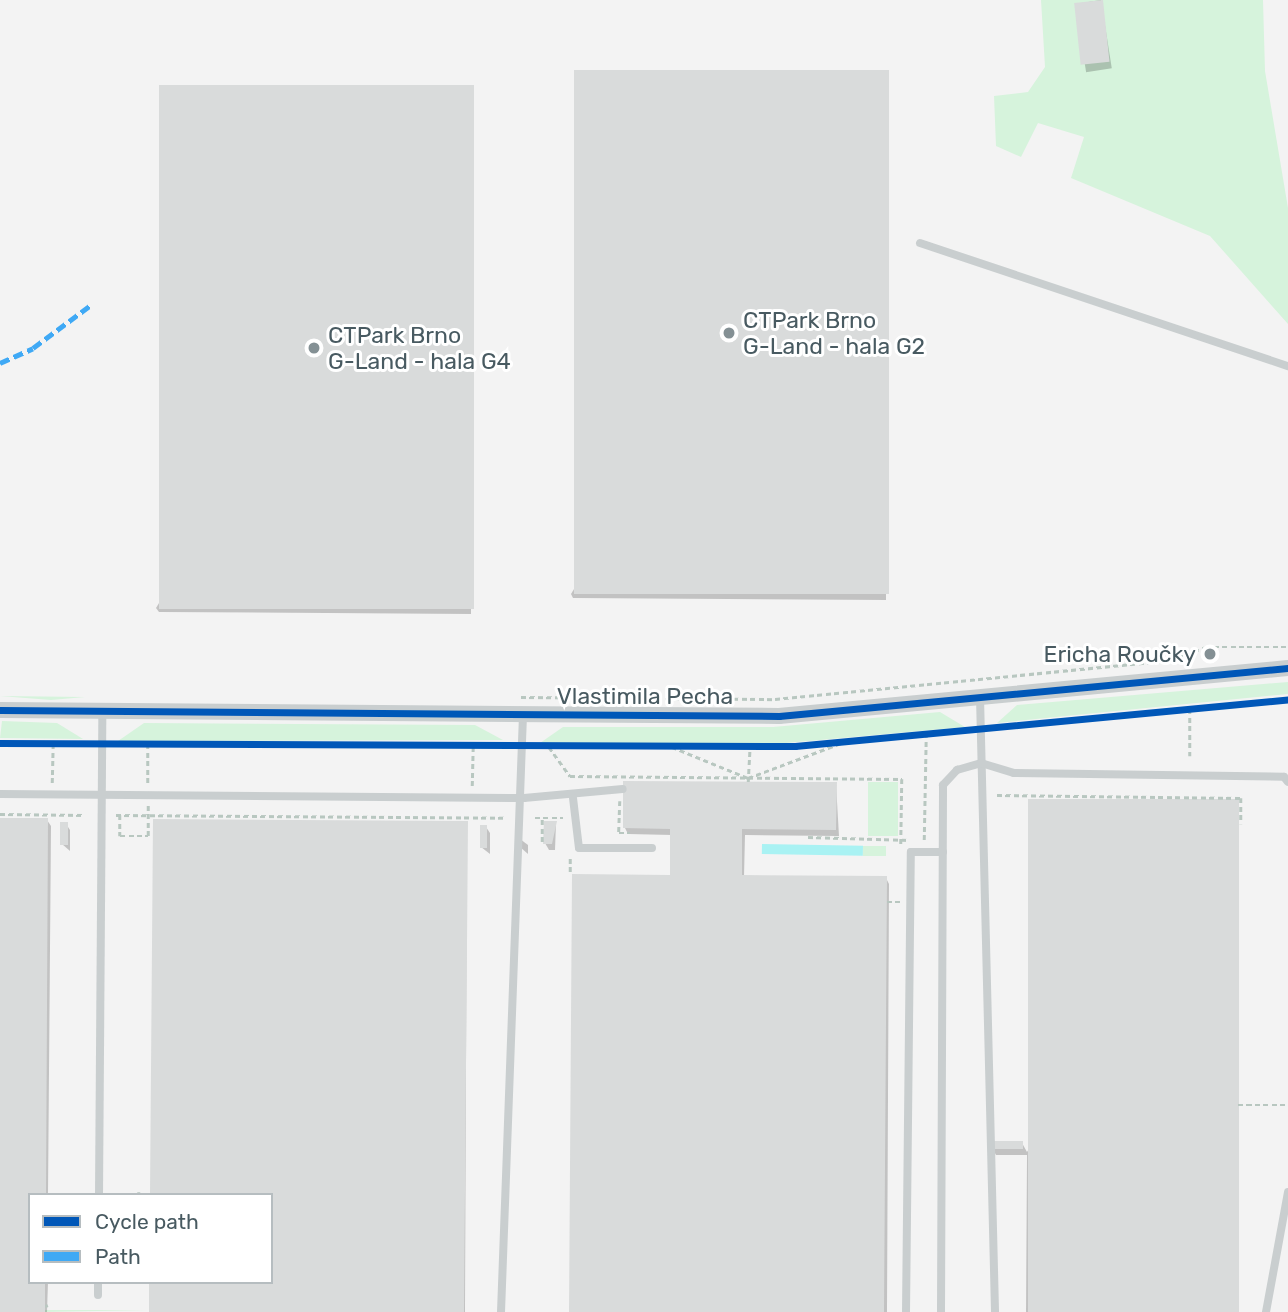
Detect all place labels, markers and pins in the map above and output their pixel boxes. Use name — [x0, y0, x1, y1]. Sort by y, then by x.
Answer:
place label: CTPark Brno G-Land - hala G2 — [743, 306, 925, 360]
place label: CTPark Brno G-Land - hala G4 — [328, 321, 511, 375]
marker: CTPark Brno G-Land - hala G2 — [721, 325, 737, 341]
marker: CTPark Brno G-Land - hala G4 — [306, 340, 322, 356]
place label: Ericha Roučky — [1043, 640, 1196, 668]
marker: Ericha Roučky — [1202, 646, 1218, 662]

